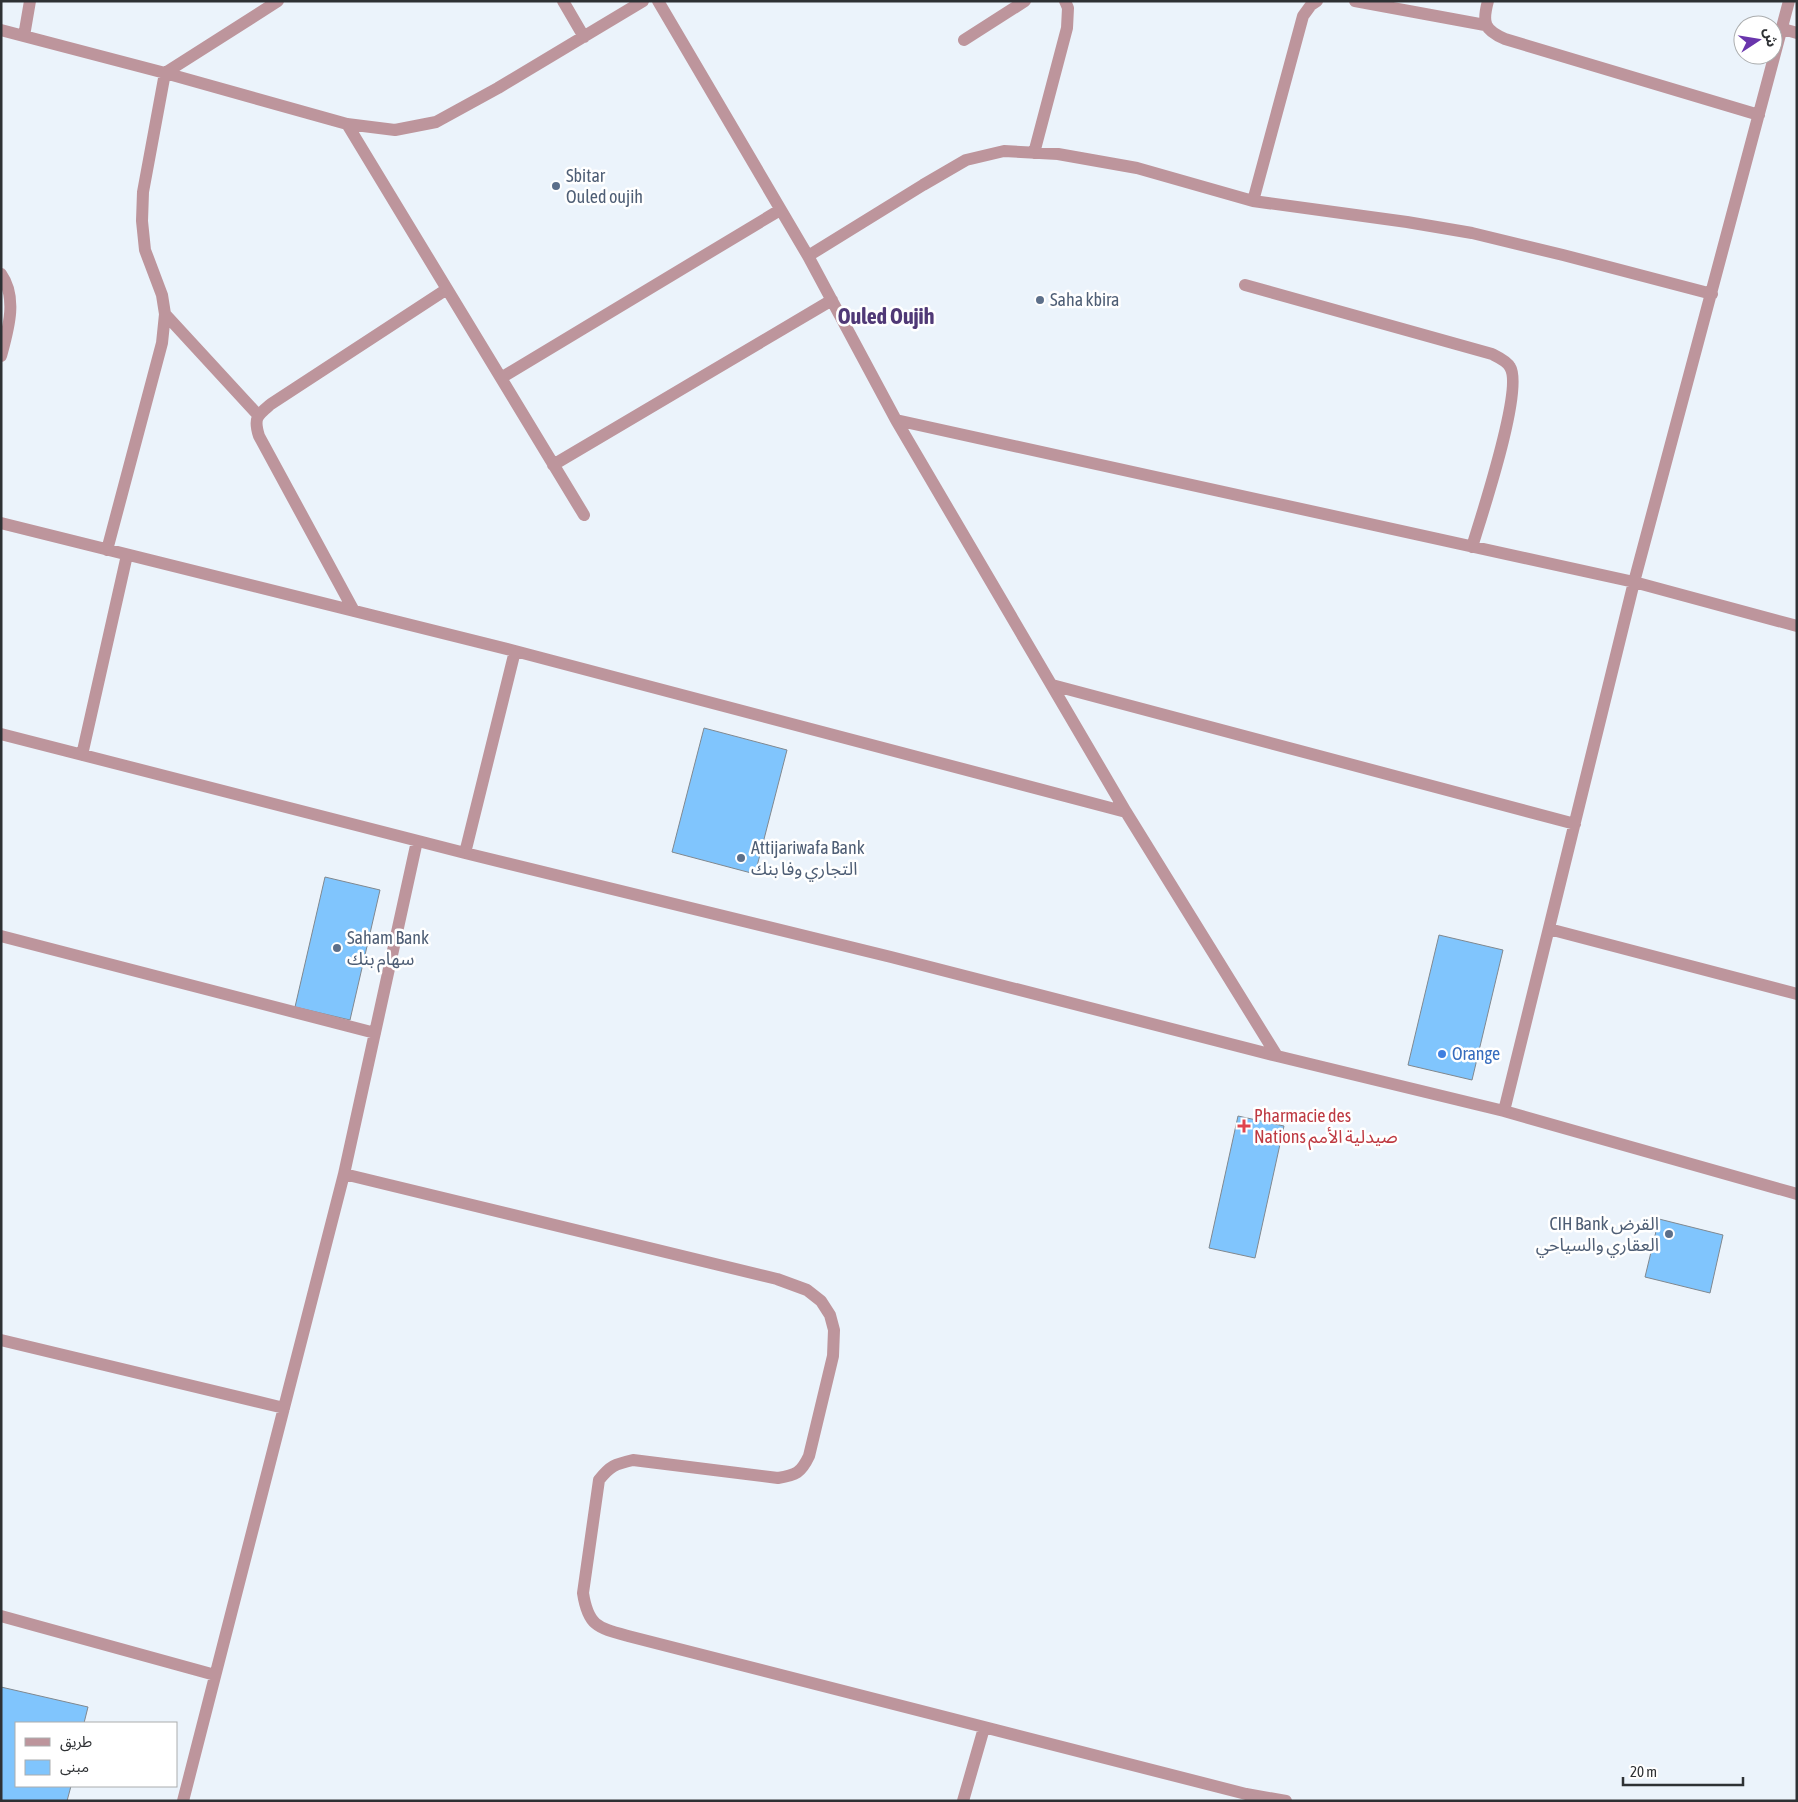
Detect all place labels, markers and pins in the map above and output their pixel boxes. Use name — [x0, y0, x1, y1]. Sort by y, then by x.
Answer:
place label: Sbitar Ouled oujih — [566, 165, 643, 207]
marker: Sbitar Ouled oujih — [550, 180, 562, 192]
place label: Saha kbira — [1050, 289, 1119, 310]
marker: Saha kbira — [1034, 294, 1046, 306]
place label: Attijariwafa Bank التجاري وفا بنك — [751, 837, 865, 882]
marker: Attijariwafa Bank التجاري وفا بنك — [735, 852, 747, 864]
place label: Saham Bank سهام بنك — [347, 927, 429, 973]
marker: Saham Bank سهام بنك — [331, 942, 343, 954]
place label: Orange — [1452, 1043, 1500, 1064]
marker: Orange — [1436, 1048, 1448, 1060]
place label: Pharmacie des Nations صيدلية الأمم — [1254, 1105, 1398, 1150]
marker: Pharmacie des Nations صيدلية الأمم — [1238, 1120, 1250, 1132]
place label: CIH Bank القرض العقاري والسياحي — [1536, 1213, 1659, 1258]
marker: CIH Bank القرض العقاري والسياحي — [1663, 1228, 1675, 1240]

